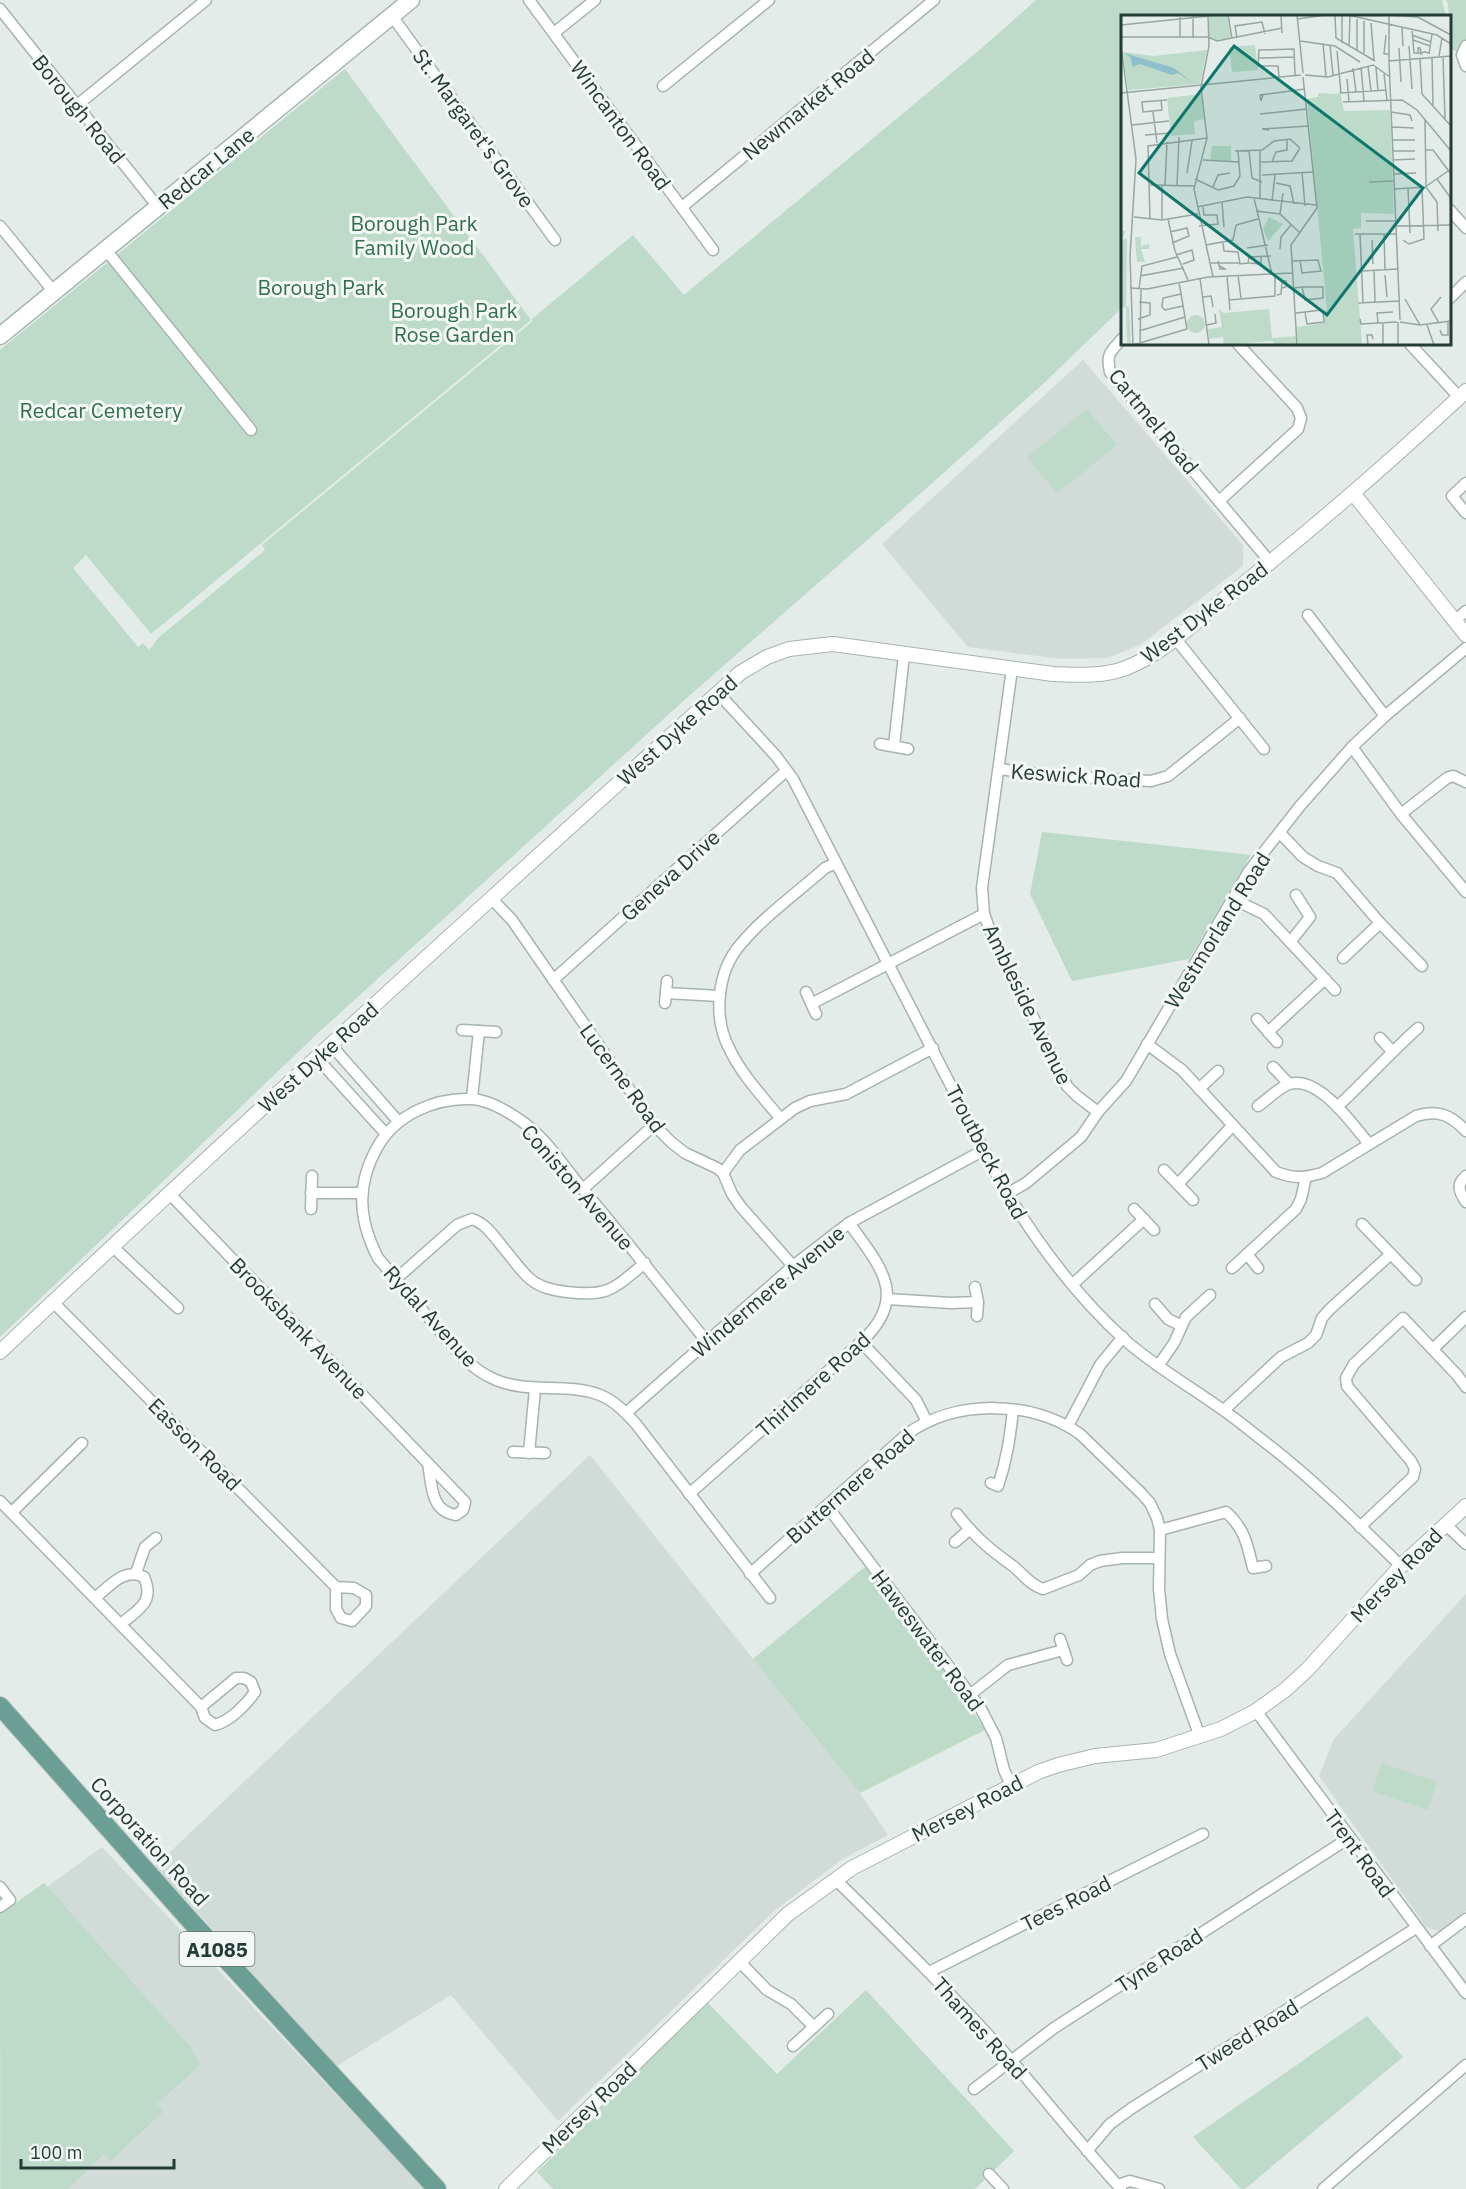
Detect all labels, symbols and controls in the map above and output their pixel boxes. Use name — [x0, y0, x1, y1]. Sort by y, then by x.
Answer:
inset map — [1121, 15, 1451, 345]
street label: Newmarket Road — [736, 42, 880, 166]
street label: St. Margaret's Grove — [407, 43, 541, 213]
street label: Borough Road — [26, 49, 132, 169]
street label: Wincanton Road — [564, 55, 678, 195]
street label: Redcar Lane — [152, 120, 260, 216]
park label: Borough Park Family Wood — [350, 209, 478, 261]
park label: Borough Park — [257, 273, 385, 301]
park label: Borough Park Rose Garden — [390, 296, 518, 348]
street label: Cartmel Road — [1103, 362, 1205, 480]
park label: Redcar Cemetery — [20, 396, 183, 424]
street label: West Dyke Road — [1135, 555, 1273, 669]
street label: West Dyke Road — [611, 669, 743, 791]
street label: Keswick Road — [1010, 756, 1142, 794]
street label: Geneva Drive — [614, 823, 726, 927]
street label: Westmorland Road — [1158, 846, 1276, 1014]
street label: Ambleside Avenue — [977, 919, 1079, 1089]
street label: West Dyke Road — [252, 996, 384, 1118]
street label: Lucerne Road — [574, 1018, 672, 1138]
street label: Troutbeck Road — [940, 1080, 1034, 1224]
street label: Coniston Avenue — [516, 1118, 640, 1256]
street label: Windermere Avenue — [686, 1219, 850, 1363]
street label: Brooksbank Avenue — [224, 1251, 374, 1405]
street label: Rydal Avenue — [378, 1259, 484, 1373]
street label: Thirlmere Road — [750, 1325, 876, 1443]
street label: Easson Road — [142, 1391, 248, 1497]
street label: Buttermere Road — [780, 1422, 920, 1550]
street label: Mersey Road — [1344, 1522, 1448, 1628]
street label: Haweswater Road — [866, 1563, 990, 1717]
street label: Mersey Road — [906, 1768, 1028, 1848]
street label: Corporation Road — [84, 1770, 216, 1912]
street label: Trent Road — [1318, 1803, 1402, 1903]
street label: Tees Road — [1016, 1868, 1116, 1938]
street label: Tyne Road — [1110, 1921, 1208, 1999]
road number: A1085 — [180, 1932, 254, 1966]
street label: Thames Road — [927, 1971, 1033, 2085]
street label: Tweed Road — [1191, 1992, 1303, 2078]
street label: Mersey Road — [536, 2055, 642, 2159]
scale bar — [21, 2132, 174, 2170]
text: 100 m — [30, 2141, 82, 2164]

